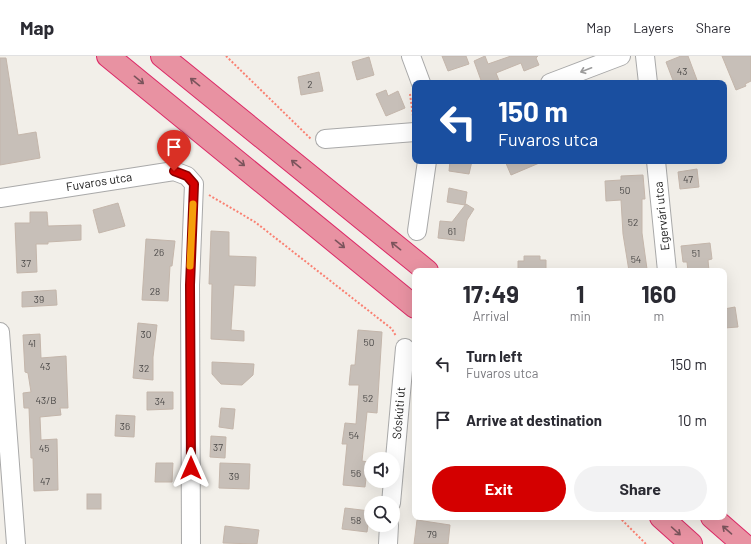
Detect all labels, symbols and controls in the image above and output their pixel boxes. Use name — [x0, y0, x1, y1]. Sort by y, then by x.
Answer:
text: Map — [20, 16, 54, 39]
text: Map — [586, 19, 611, 36]
text: Layers — [633, 19, 674, 36]
text: Share — [696, 19, 731, 36]
house number: 43 — [677, 65, 687, 77]
one-way arrow — [580, 66, 592, 74]
one-way arrow — [133, 76, 144, 85]
one-way arrow — [189, 78, 200, 87]
house number: 2 — [307, 78, 313, 90]
text: 150 m — [498, 94, 568, 128]
icon: left — [432, 96, 484, 148]
text: Fuvaros utca — [498, 128, 598, 150]
pin — [157, 130, 191, 171]
icon: arrive — [163, 136, 185, 158]
one-way arrow — [234, 158, 245, 167]
one-way arrow — [290, 160, 301, 169]
street label: Fuvaros utca — [65, 169, 133, 193]
house number: 47 — [683, 173, 693, 185]
street label: Egervári utca — [650, 181, 672, 251]
house number: 50 — [620, 184, 630, 196]
house number: 52 — [628, 216, 638, 228]
house number: 61 — [448, 225, 456, 237]
one-way arrow — [335, 240, 346, 249]
one-way arrow — [391, 242, 402, 251]
house number: 26 — [154, 246, 164, 258]
house number: 51 — [692, 247, 700, 259]
house number: 54 — [631, 253, 641, 265]
house number: 37 — [21, 257, 31, 269]
text: 17:49 — [463, 279, 519, 308]
text: 1 — [576, 279, 584, 308]
text: 160 — [641, 279, 676, 308]
house number: 28 — [150, 285, 160, 297]
house number: 39 — [34, 293, 44, 305]
text: Arrival — [473, 308, 509, 324]
text: min — [570, 308, 591, 324]
text: m — [653, 308, 664, 324]
house number: 30 — [141, 328, 151, 340]
house number: 50 — [364, 336, 374, 348]
house number: 41 — [28, 337, 36, 349]
text: Turn left — [466, 347, 522, 365]
icon: left — [432, 353, 454, 375]
text: 150 m — [670, 355, 707, 373]
house number: 43 — [40, 360, 50, 372]
house number: 32 — [139, 362, 149, 374]
text: Fuvaros utca — [466, 365, 538, 381]
street label: Sóskúti út — [389, 386, 407, 440]
house number: 52 — [363, 392, 373, 404]
house number: 43/B — [36, 394, 56, 406]
house number: 34 — [155, 395, 165, 407]
icon: arrive — [432, 409, 454, 431]
text: Arrive at destination — [466, 411, 602, 429]
text: 10 m — [678, 411, 707, 429]
house number: 36 — [120, 420, 130, 432]
house number: 54 — [349, 429, 359, 441]
house number: 37 — [213, 441, 223, 453]
house number: 45 — [39, 442, 49, 454]
position arrow — [170, 447, 212, 489]
map controls — [364, 452, 400, 532]
button: sound — [364, 452, 400, 488]
button: Exit — [432, 466, 566, 512]
button: Share — [574, 466, 707, 512]
house number: 56 — [351, 467, 361, 479]
house number: 39 — [229, 470, 239, 482]
house number: 47 — [40, 475, 50, 487]
button: search — [364, 496, 400, 532]
house number: 58 — [351, 514, 361, 526]
one-way arrow — [670, 526, 681, 535]
one-way arrow — [722, 526, 733, 535]
house number: 79 — [427, 528, 437, 540]

